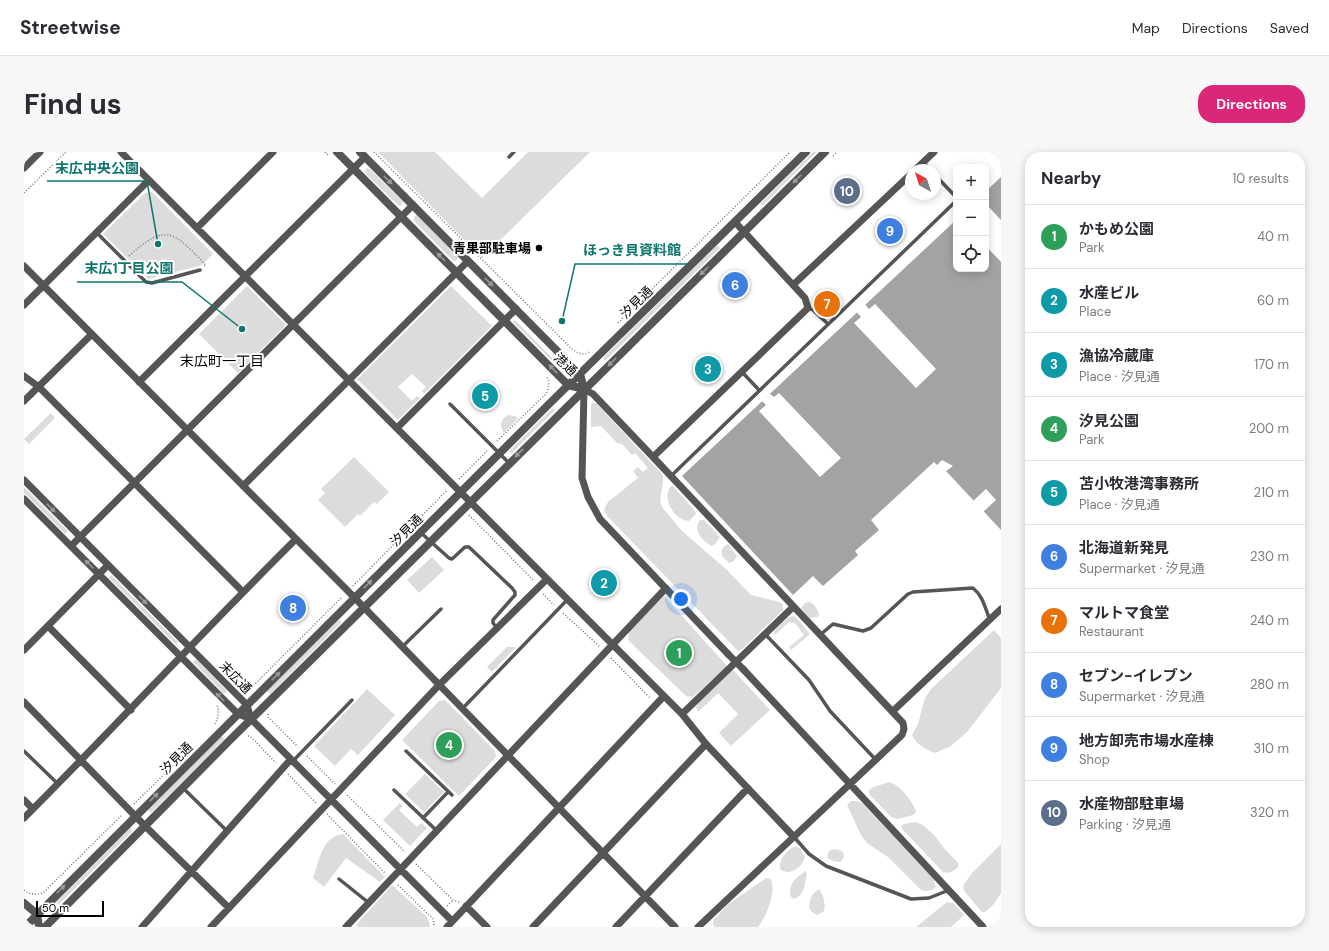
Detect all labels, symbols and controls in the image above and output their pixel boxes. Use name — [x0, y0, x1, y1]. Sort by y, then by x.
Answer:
text: Streetwise — [20, 15, 121, 40]
text: Map — [1132, 19, 1160, 37]
text: Directions — [1182, 19, 1248, 37]
text: Saved — [1270, 19, 1309, 37]
button: Directions — [1198, 85, 1305, 123]
text: Find us — [24, 86, 122, 123]
callout: 末広中央公園 — [47, 155, 147, 181]
text: 末広中央公園 — [55, 159, 139, 177]
north arrow — [905, 164, 941, 200]
map controls — [953, 164, 989, 272]
button: + — [953, 164, 989, 200]
text: Nearby — [1041, 167, 1101, 189]
text: 10 results — [1232, 170, 1289, 187]
one-way arrow — [383, 175, 393, 185]
one-way arrow — [792, 175, 802, 184]
pin: 10 — [834, 176, 860, 206]
button: − — [953, 200, 989, 236]
pin: 9 — [877, 216, 903, 246]
text: かもめ公園 — [1079, 219, 1154, 239]
text: 1 — [1052, 228, 1056, 245]
text: 40 m — [1257, 228, 1289, 245]
button: locate — [953, 236, 989, 272]
callout: ほっき貝資料館 — [575, 238, 689, 264]
text: Park — [1079, 239, 1105, 256]
place label: 青果部駐車場 — [453, 240, 531, 257]
text: ほっき貝資料館 — [583, 241, 681, 259]
marker: 青果部駐車場 — [534, 243, 544, 253]
one-way arrow — [437, 252, 446, 262]
callout: 末広1丁目公園 — [77, 256, 182, 282]
text: 末広1丁目公園 — [84, 259, 174, 277]
one-way arrow — [699, 266, 709, 276]
pin: 6 — [722, 270, 748, 300]
one-way arrow — [484, 277, 494, 287]
street label: 汐見通 — [616, 283, 656, 322]
text: 水産ビル — [1079, 283, 1139, 303]
pin: 7 — [814, 289, 840, 319]
text: 2 — [1050, 292, 1058, 309]
text: 60 m — [1257, 292, 1289, 309]
text: Place — [1079, 303, 1111, 320]
text: 漁協冷蔵庫 — [1079, 346, 1154, 366]
street label: 港通 — [550, 349, 581, 379]
district label: 末広町一丁目 — [180, 352, 264, 370]
pin: 3 — [695, 354, 721, 384]
text: 3 — [1050, 356, 1058, 373]
text: 170 m — [1254, 356, 1289, 373]
one-way arrow — [607, 357, 617, 367]
one-way arrow — [548, 364, 558, 374]
text: Place · 汐見通 — [1079, 368, 1160, 385]
pin: 5 — [472, 381, 498, 411]
text: 汐見公園 — [1079, 411, 1139, 431]
text: 4 — [1050, 420, 1058, 437]
text: 200 m — [1249, 420, 1289, 437]
text: Park — [1079, 431, 1105, 448]
one-way arrow — [514, 448, 524, 458]
text: 苫小牧港湾事務所 — [1079, 474, 1199, 494]
text: 5 — [1050, 484, 1058, 501]
text: 210 m — [1254, 484, 1289, 501]
text: Place · 汐見通 — [1079, 496, 1160, 513]
one-way arrow — [47, 503, 56, 513]
street label: 汐見通 — [387, 511, 426, 550]
text: 北海道新発見 — [1079, 538, 1169, 558]
text: 6 — [1050, 548, 1058, 565]
text: 230 m — [1250, 548, 1289, 565]
one-way arrow — [84, 559, 94, 569]
text: Supermarket · 汐見通 — [1079, 560, 1205, 577]
pin: 2 — [591, 568, 617, 598]
one-way arrow — [363, 579, 373, 589]
your location — [671, 589, 691, 609]
pin: 8 — [280, 593, 306, 623]
one-way arrow — [138, 595, 148, 605]
text: マルトマ食堂 — [1079, 603, 1169, 623]
text: 7 — [1051, 612, 1057, 629]
text: 240 m — [1250, 612, 1289, 629]
text: Restaurant — [1079, 623, 1144, 640]
pin: 1 — [666, 638, 692, 668]
street label: 末広通 — [216, 658, 255, 697]
text: セブン-イレブン — [1079, 666, 1193, 686]
one-way arrow — [271, 671, 281, 681]
text: 8 — [1050, 676, 1058, 693]
text: 280 m — [1250, 676, 1289, 693]
text: Supermarket · 汐見通 — [1079, 688, 1205, 705]
one-way arrow — [215, 692, 225, 702]
pin: 4 — [436, 730, 462, 760]
text: 地方卸売市場水産棟 — [1079, 731, 1214, 751]
street label: 汐見通 — [157, 739, 196, 778]
text: 9 — [1050, 740, 1058, 757]
text: 310 m — [1254, 740, 1289, 757]
text: Shop — [1079, 751, 1110, 768]
one-way arrow — [149, 792, 159, 802]
text: 水産物部駐車場 — [1079, 794, 1184, 814]
text: 10 — [1047, 804, 1061, 821]
text: 320 m — [1250, 804, 1289, 821]
text: Parking · 汐見通 — [1079, 816, 1171, 833]
one-way arrow — [57, 884, 66, 894]
scale bar — [36, 899, 104, 918]
text: 50 m — [42, 901, 69, 915]

